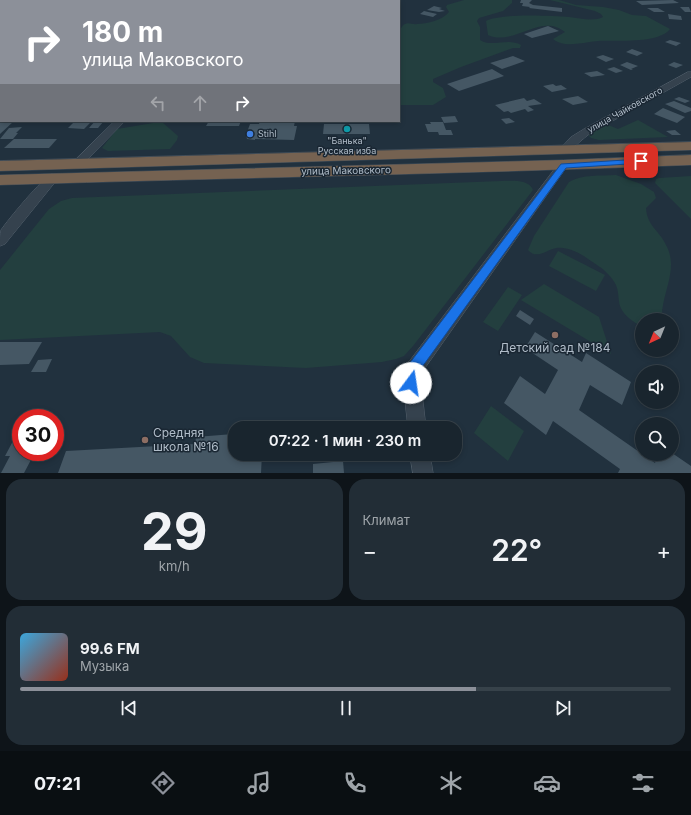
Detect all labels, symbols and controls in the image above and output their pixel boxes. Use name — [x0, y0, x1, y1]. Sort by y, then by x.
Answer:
text: 180 m — [82, 15, 163, 49]
icon: right — [16, 16, 68, 68]
text: улица Маковского — [82, 49, 244, 70]
street label: улица Чайковского — [585, 84, 664, 135]
icon: left — [147, 92, 169, 114]
icon: ahead — [189, 92, 211, 114]
icon: right — [231, 92, 253, 114]
marker: "Банька" Русская изба — [342, 124, 352, 134]
place label: Stihl — [258, 128, 276, 139]
marker: Stihl — [245, 129, 255, 139]
place label: "Банька" Русская изба — [318, 135, 376, 156]
pin — [624, 144, 658, 178]
icon: arrive — [630, 150, 652, 172]
street label: улица Маковского — [301, 163, 391, 177]
north arrow — [635, 313, 679, 357]
map controls — [635, 313, 679, 461]
marker: Детский сад №184 — [550, 330, 560, 340]
place label: Детский сад №184 — [500, 340, 611, 355]
position arrow — [390, 362, 432, 404]
button: sound — [635, 365, 679, 409]
speed limit sign: 30 — [12, 409, 64, 461]
button: search — [635, 417, 679, 461]
place label: Средняя школа №16 — [153, 425, 219, 454]
text: 07:22 · 1 мин · 230 m — [269, 431, 421, 450]
marker: Средняя школа №16 — [140, 435, 150, 445]
text: 29 — [141, 500, 208, 563]
text: Климат — [363, 512, 410, 528]
text: 22° — [491, 532, 542, 568]
text: − — [363, 538, 377, 564]
text: + — [656, 538, 671, 564]
text: km/h — [159, 558, 190, 574]
text: 99.6 FM — [80, 639, 140, 658]
text: Музыка — [80, 658, 129, 674]
icon: previous — [118, 697, 140, 719]
icon: pause — [335, 697, 357, 719]
icon: next — [552, 697, 574, 719]
icon: directions — [149, 769, 177, 797]
icon: music — [245, 769, 273, 797]
icon: phone — [341, 769, 369, 797]
icon: climate — [437, 769, 465, 797]
icon: car — [533, 769, 561, 797]
icon: filters — [629, 769, 657, 797]
text: 07:21 — [34, 773, 81, 794]

